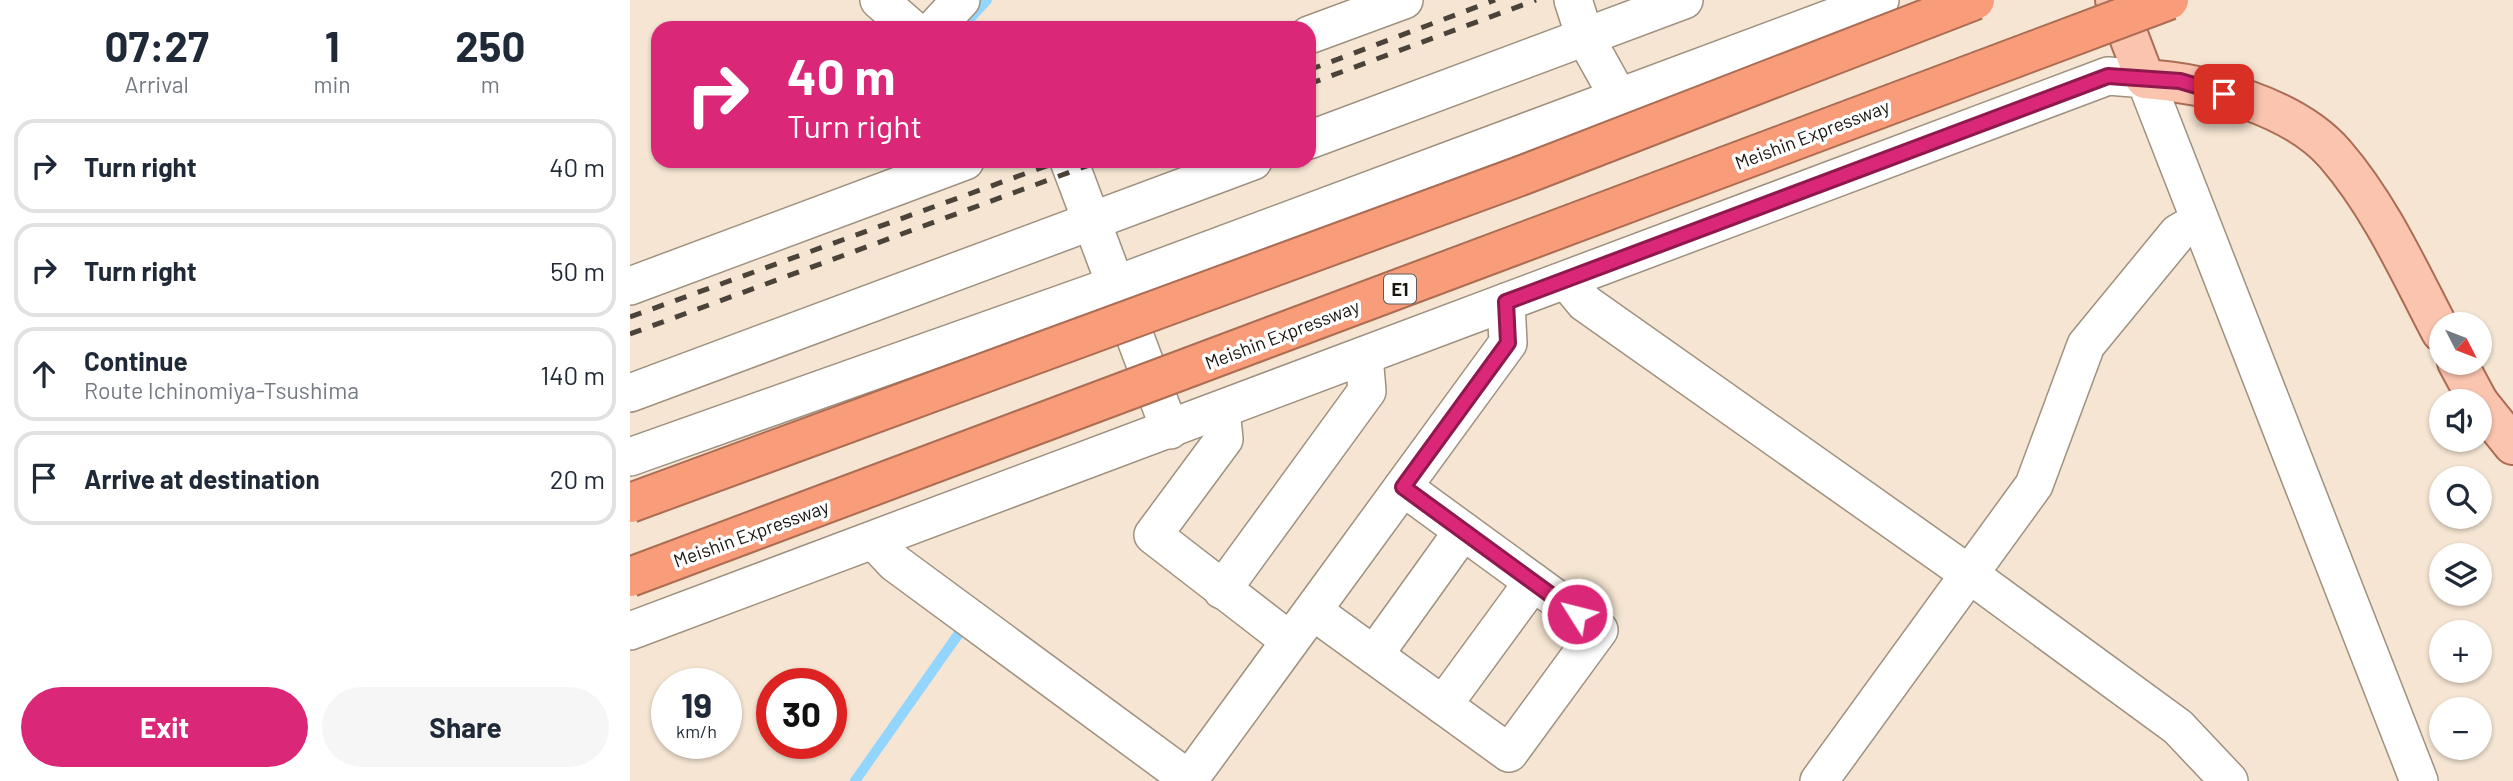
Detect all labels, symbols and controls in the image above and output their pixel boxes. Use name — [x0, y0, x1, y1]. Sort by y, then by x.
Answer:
text: 07:27 — [105, 20, 209, 70]
text: 1 — [325, 20, 340, 70]
text: 250 — [455, 20, 525, 70]
text: 40 m — [787, 46, 895, 105]
icon: right — [672, 49, 763, 140]
pin — [2194, 64, 2254, 124]
text: Arrival — [125, 70, 189, 98]
text: min — [313, 70, 351, 98]
text: m — [481, 70, 500, 98]
icon: arrive — [2205, 75, 2243, 113]
street label: Meishin Expressway — [1731, 94, 1893, 174]
text: Turn right — [787, 106, 922, 144]
icon: right — [25, 147, 63, 185]
text: Turn right — [84, 151, 197, 182]
text: 40 m — [549, 151, 605, 182]
icon: right — [25, 251, 63, 289]
text: Turn right — [84, 255, 197, 286]
text: 50 m — [550, 255, 605, 286]
road number: E1 — [1384, 274, 1416, 304]
street label: Meishin Expressway — [1201, 294, 1363, 374]
north arrow — [2429, 312, 2492, 374]
map controls — [2429, 312, 2492, 760]
text: Continue — [84, 345, 188, 376]
icon: ahead — [25, 355, 63, 393]
text: 140 m — [540, 359, 605, 390]
text: Route Ichinomiya-Tsushima — [84, 376, 359, 404]
button: sound — [2429, 389, 2492, 452]
icon: arrive — [25, 459, 63, 497]
text: Arrive at destination — [84, 463, 320, 494]
text: 20 m — [550, 463, 605, 494]
button: search — [2429, 466, 2492, 529]
street label: Meishin Expressway — [670, 494, 832, 572]
button: layers — [2429, 543, 2492, 606]
position arrow — [1540, 577, 1614, 651]
button: + — [2429, 620, 2492, 683]
speed limit sign: 30 — [756, 668, 847, 759]
text: 19 — [681, 683, 712, 725]
button: Exit — [21, 687, 308, 767]
button: Share — [322, 687, 609, 767]
button: − — [2429, 697, 2492, 760]
text: km/h — [676, 720, 717, 742]

